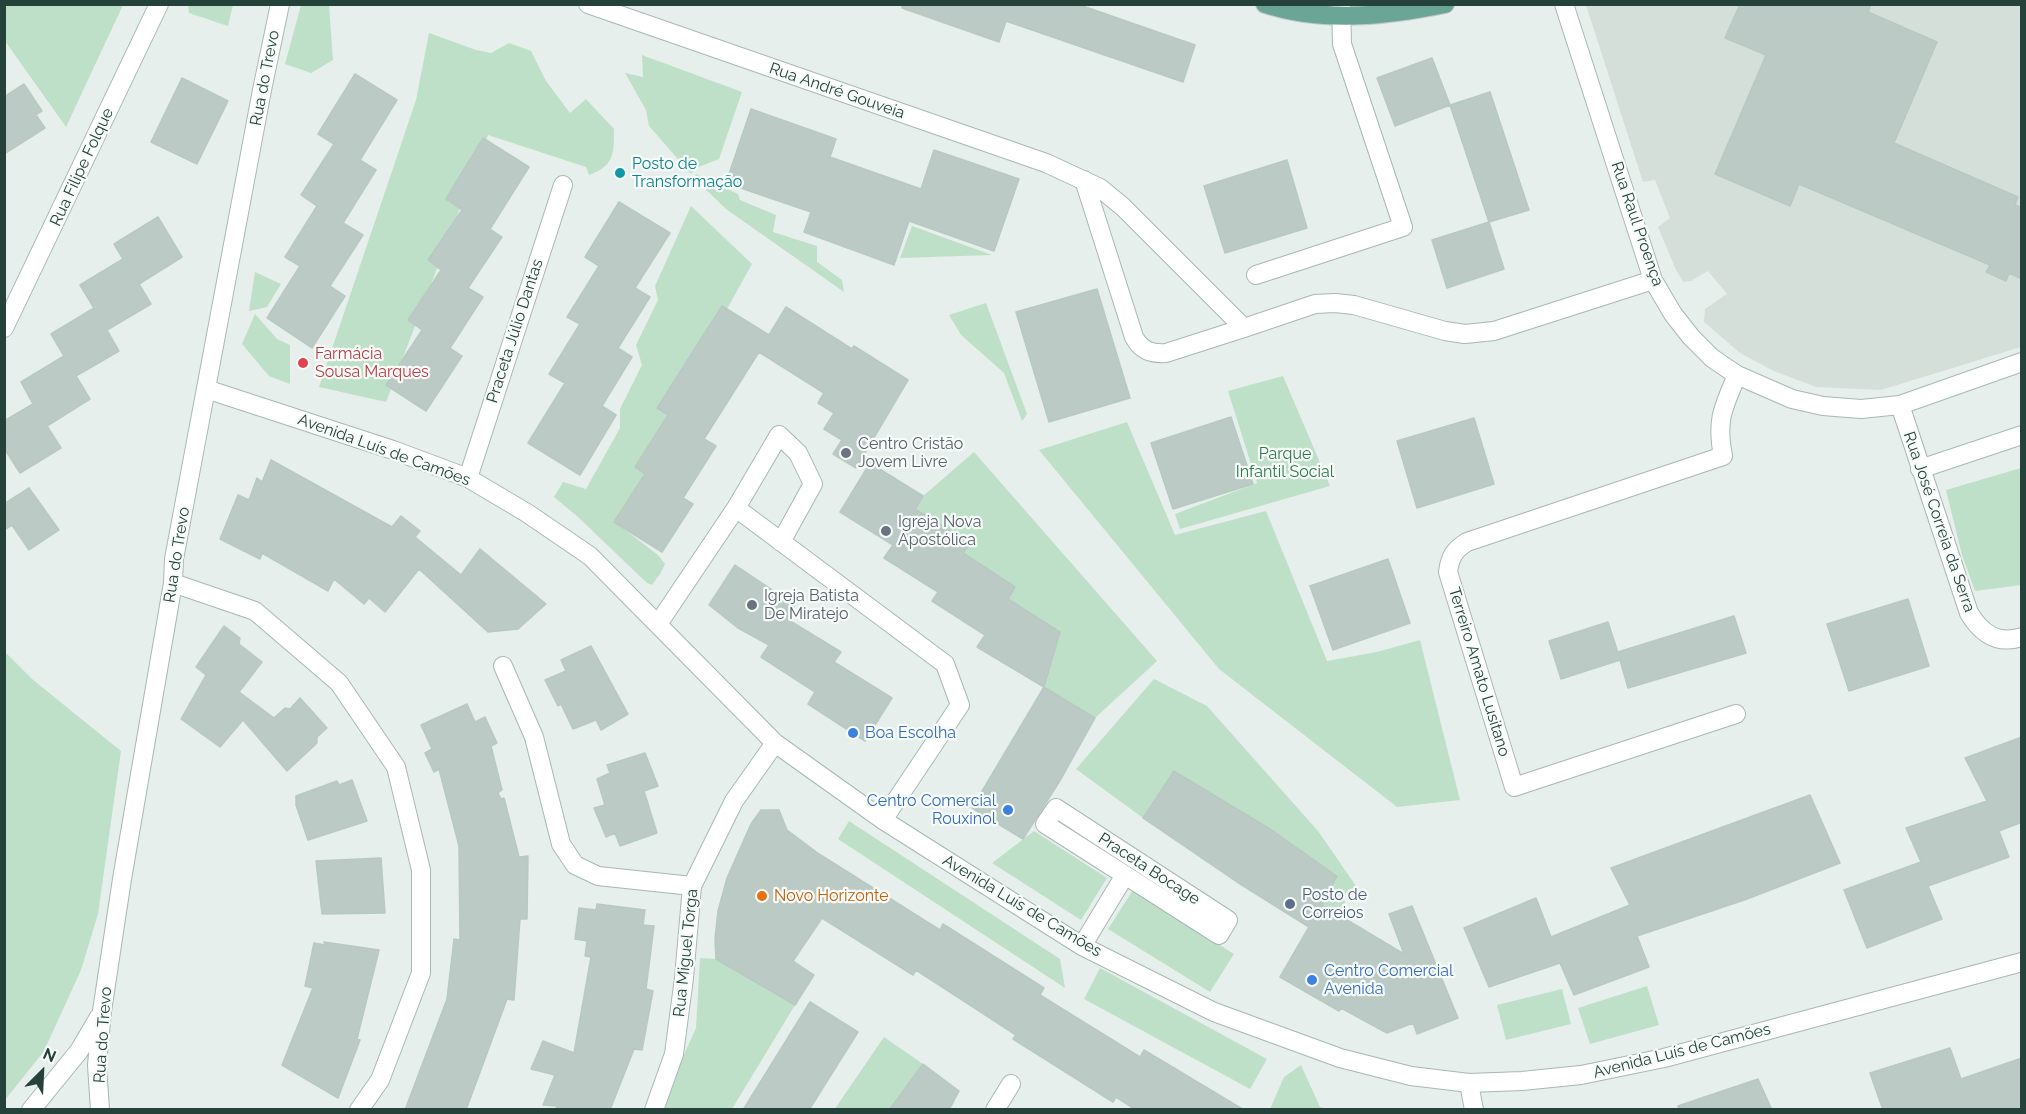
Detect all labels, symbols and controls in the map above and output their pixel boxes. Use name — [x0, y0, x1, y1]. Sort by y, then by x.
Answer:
street label: Rua do Trevo — [246, 29, 284, 127]
street label: Rua André Gouveia — [767, 59, 907, 123]
street label: Rua Filipe Folque — [46, 105, 118, 229]
place label: Posto de Transformação — [632, 154, 742, 192]
street label: Rua Raul Proença — [1607, 159, 1667, 289]
marker: Posto de Transformação — [613, 166, 627, 180]
street label: Praceta Júlio Dantas — [483, 257, 547, 405]
place label: Farmácia Sousa Marques — [315, 344, 429, 382]
marker: Farmácia Sousa Marques — [296, 356, 310, 370]
street label: Avenida Luís de Camões — [295, 410, 473, 490]
street label: Rua José Correia da Serra — [1899, 429, 1979, 615]
place label: Centro Cristão Jovem Livre — [858, 434, 963, 472]
park label: Parque Infantil Social — [1236, 444, 1334, 482]
marker: Centro Cristão Jovem Livre — [839, 446, 853, 460]
street label: Rua do Trevo — [160, 506, 194, 604]
place label: Igreja Nova Apostólica — [898, 512, 981, 550]
marker: Igreja Nova Apostólica — [879, 524, 893, 538]
street label: Terreiro Amato Lusitano — [1444, 585, 1514, 759]
place label: Igreja Batista De Miratejo — [764, 586, 859, 624]
marker: Igreja Batista De Miratejo — [745, 598, 759, 612]
place label: Boa Escolha — [865, 723, 956, 743]
marker: Boa Escolha — [846, 726, 860, 740]
place label: Centro Comercial Rouxinol — [867, 791, 996, 829]
marker: Centro Comercial Rouxinol — [1001, 803, 1015, 817]
street label: Praceta Bocage — [1095, 829, 1203, 909]
street label: Avenida Luís de Camões — [939, 851, 1105, 961]
place label: Posto de Correios — [1302, 885, 1367, 923]
place label: Novo Horizonte — [774, 886, 889, 906]
street label: Rua Miguel Torga — [670, 888, 702, 1018]
marker: Novo Horizonte — [755, 889, 769, 903]
marker: Posto de Correios — [1283, 897, 1297, 911]
place label: Centro Comercial Avenida — [1324, 961, 1453, 999]
marker: Centro Comercial Avenida — [1305, 973, 1319, 987]
street label: Rua do Trevo — [90, 986, 116, 1084]
street label: Avenida Luís de Camões — [1591, 1020, 1773, 1082]
north arrow — [12, 1042, 72, 1102]
text: N — [40, 1044, 59, 1066]

